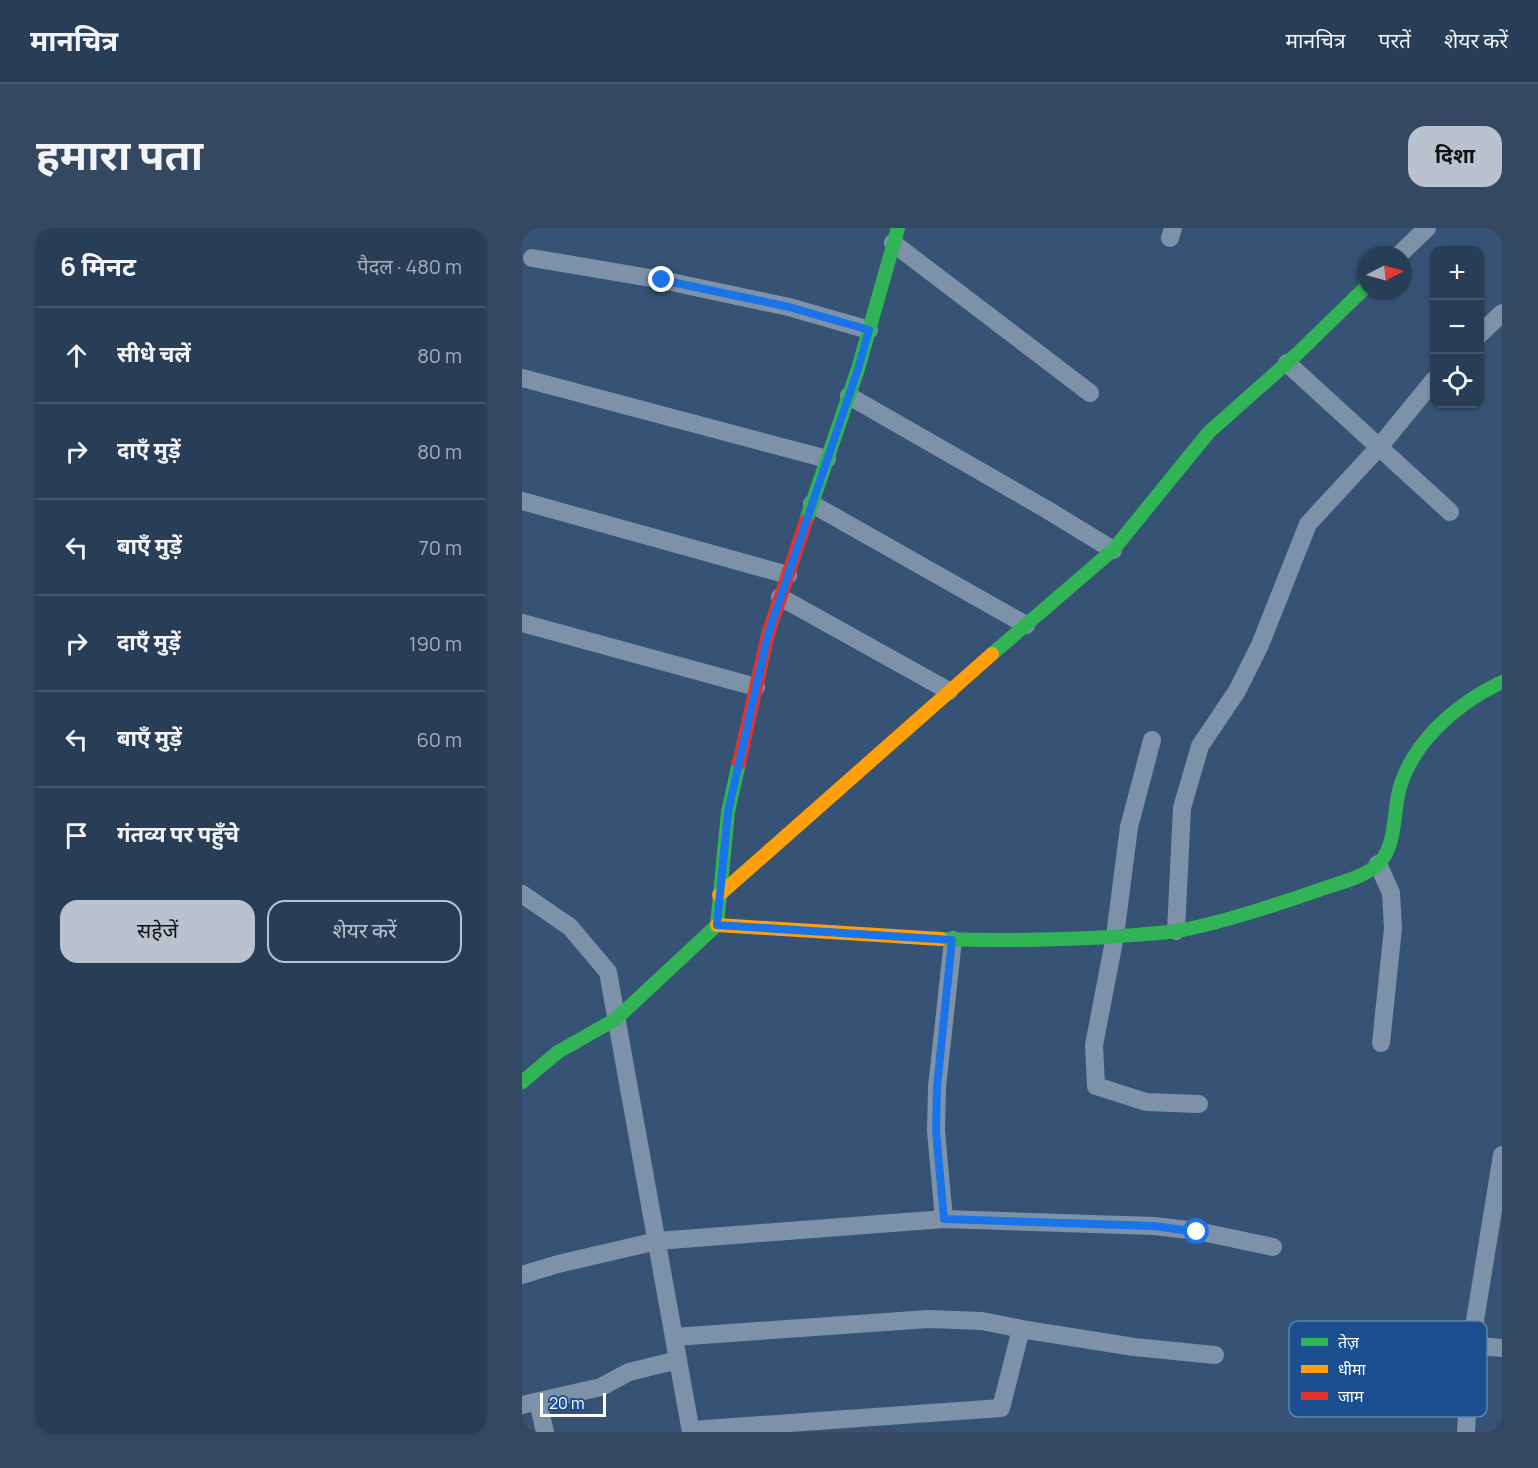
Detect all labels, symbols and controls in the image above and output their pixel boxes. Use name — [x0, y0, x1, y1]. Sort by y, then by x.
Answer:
text: मानचित्र — [30, 21, 118, 59]
text: मानचित्र — [1286, 26, 1346, 54]
text: परतें — [1379, 26, 1411, 54]
text: शेयर करें — [1444, 26, 1508, 54]
text: हमारा पता — [36, 125, 203, 183]
button: दिशा — [1408, 126, 1502, 187]
north arrow — [1358, 246, 1412, 300]
map controls — [1430, 246, 1484, 408]
button: + — [1430, 246, 1484, 300]
text: 6 मिनट — [60, 248, 136, 284]
text: पैदल · 480 m — [357, 253, 462, 280]
route end — [648, 266, 674, 292]
button: − — [1430, 300, 1484, 354]
icon: ahead — [60, 339, 93, 372]
text: सीधे चलें — [117, 339, 191, 369]
text: 80 m — [417, 342, 462, 369]
button: locate — [1430, 354, 1484, 408]
icon: right — [60, 435, 93, 468]
text: दाएँ मुड़ें — [117, 435, 180, 465]
text: 80 m — [417, 438, 462, 465]
icon: left — [60, 531, 93, 564]
text: बाएँ मुड़ें — [117, 531, 182, 561]
text: 70 m — [419, 534, 462, 561]
icon: right — [60, 627, 93, 660]
text: दाएँ मुड़ें — [117, 627, 180, 657]
text: 190 m — [409, 630, 462, 657]
icon: left — [60, 723, 93, 756]
text: बाएँ मुड़ें — [117, 723, 182, 753]
text: 60 m — [416, 726, 462, 753]
icon: arrive — [60, 819, 93, 852]
text: गंतव्य पर पहुँचे — [117, 819, 239, 849]
button: सहेजें — [60, 900, 255, 963]
button: शेयर करें — [267, 900, 462, 963]
route start — [1183, 1218, 1209, 1244]
legend — [1289, 1321, 1487, 1417]
text: तेज़ — [1338, 1331, 1360, 1353]
text: धीमा — [1338, 1358, 1367, 1380]
text: जाम — [1338, 1385, 1364, 1407]
scale bar — [540, 1390, 606, 1418]
text: 20 m — [549, 1392, 585, 1414]

